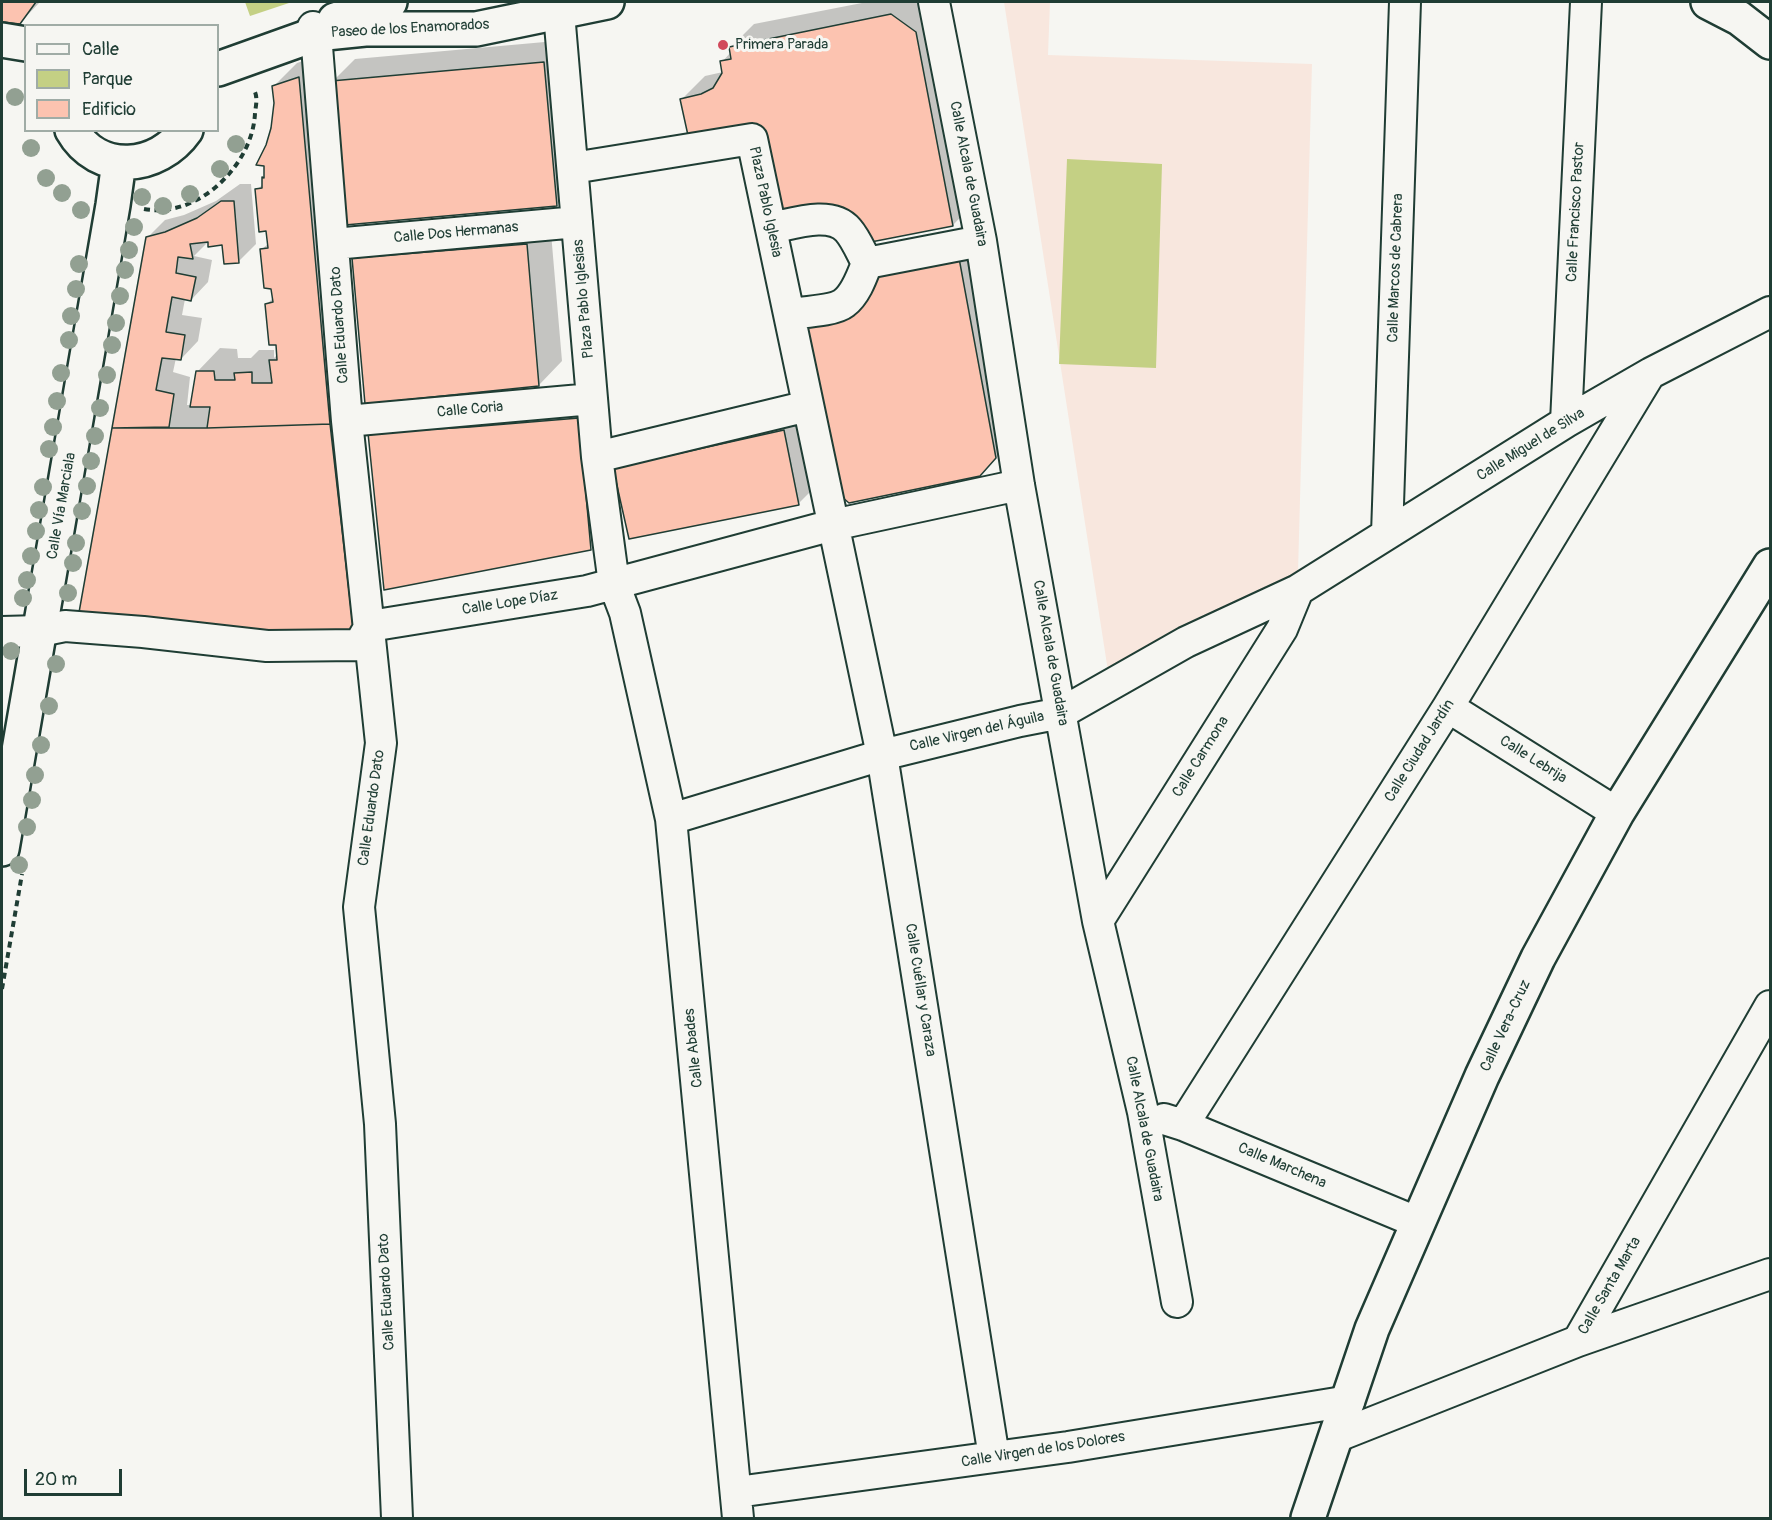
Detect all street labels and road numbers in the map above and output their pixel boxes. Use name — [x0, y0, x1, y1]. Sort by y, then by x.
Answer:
street label: Paseo de los Enamorados — [330, 16, 490, 42]
street label: Calle Alcala de Guadaira — [945, 100, 991, 248]
street label: Calle Francisco Pastor — [1563, 142, 1589, 282]
street label: Plaza Pablo Iglesia — [744, 145, 786, 259]
street label: Calle Marcos de Cabrera — [1384, 193, 1408, 343]
street label: Calle Dos Hermanas — [393, 219, 519, 247]
street label: Plaza Pablo Iglesias — [570, 239, 598, 359]
street label: Calle Eduardo Dato — [327, 266, 353, 384]
street label: Calle Coria — [436, 398, 504, 422]
street label: Calle Miguel de Silva — [1474, 405, 1588, 485]
street label: Calle Vía Marciala — [44, 451, 80, 561]
street label: Calle Alcala de Guadaira — [1028, 579, 1072, 727]
street label: Calle Lope Díaz — [461, 587, 559, 619]
street label: Calle Ciudad Jardín — [1381, 696, 1459, 806]
street label: Calle Virgen del Águila — [908, 708, 1046, 756]
street label: Calle Carmona — [1169, 713, 1233, 801]
street label: Calle Lebrija — [1496, 732, 1570, 788]
street label: Calle Eduardo Dato — [355, 749, 389, 867]
street label: Calle Cuéllar y Caraza — [901, 922, 939, 1058]
street label: Calle Vera-Cruz — [1477, 977, 1535, 1075]
street label: Calle Abades — [681, 1007, 707, 1089]
street label: Calle Alcala de Guadaira — [1121, 1055, 1167, 1203]
street label: Calle Marchena — [1235, 1139, 1329, 1193]
street label: Calle Eduardo Dato — [375, 1233, 399, 1351]
street label: Calle Santa Marta — [1575, 1234, 1645, 1338]
street label: Calle Virgen de los Dolores — [960, 1428, 1126, 1472]

